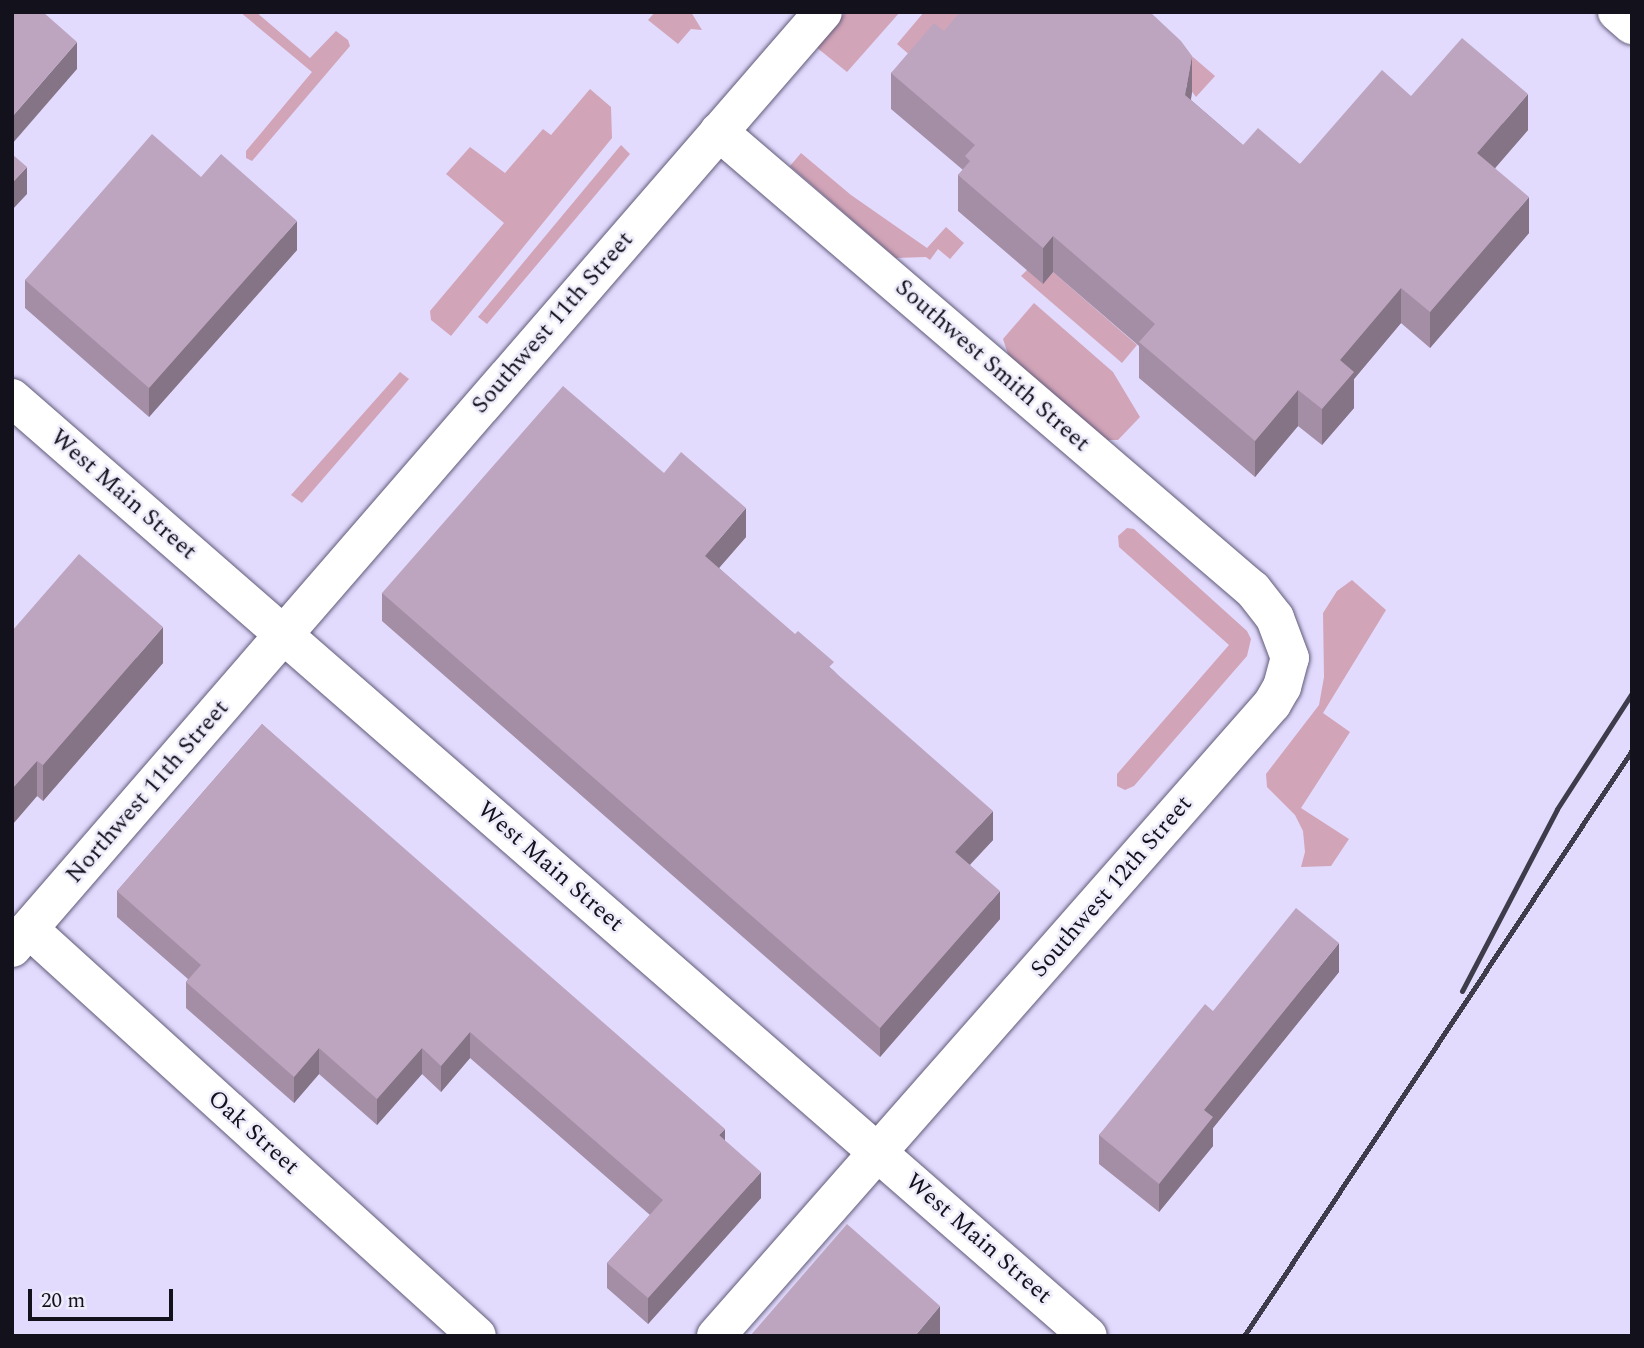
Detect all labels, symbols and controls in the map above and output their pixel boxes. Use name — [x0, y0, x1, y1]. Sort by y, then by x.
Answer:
street label: Southwest 11th Street — [466, 226, 640, 420]
street label: Southwest Smith Street — [889, 274, 1095, 458]
street label: West Main Street — [44, 424, 202, 566]
street label: Northwest 11th Street — [60, 694, 236, 890]
street label: Southwest 12th Street — [1025, 790, 1199, 984]
street label: West Main Street — [471, 796, 629, 938]
street label: Oak Street — [201, 1084, 305, 1182]
street label: West Main Street — [899, 1168, 1057, 1310]
scale bar — [32, 1274, 177, 1318]
text: 20 m — [41, 1285, 85, 1317]

